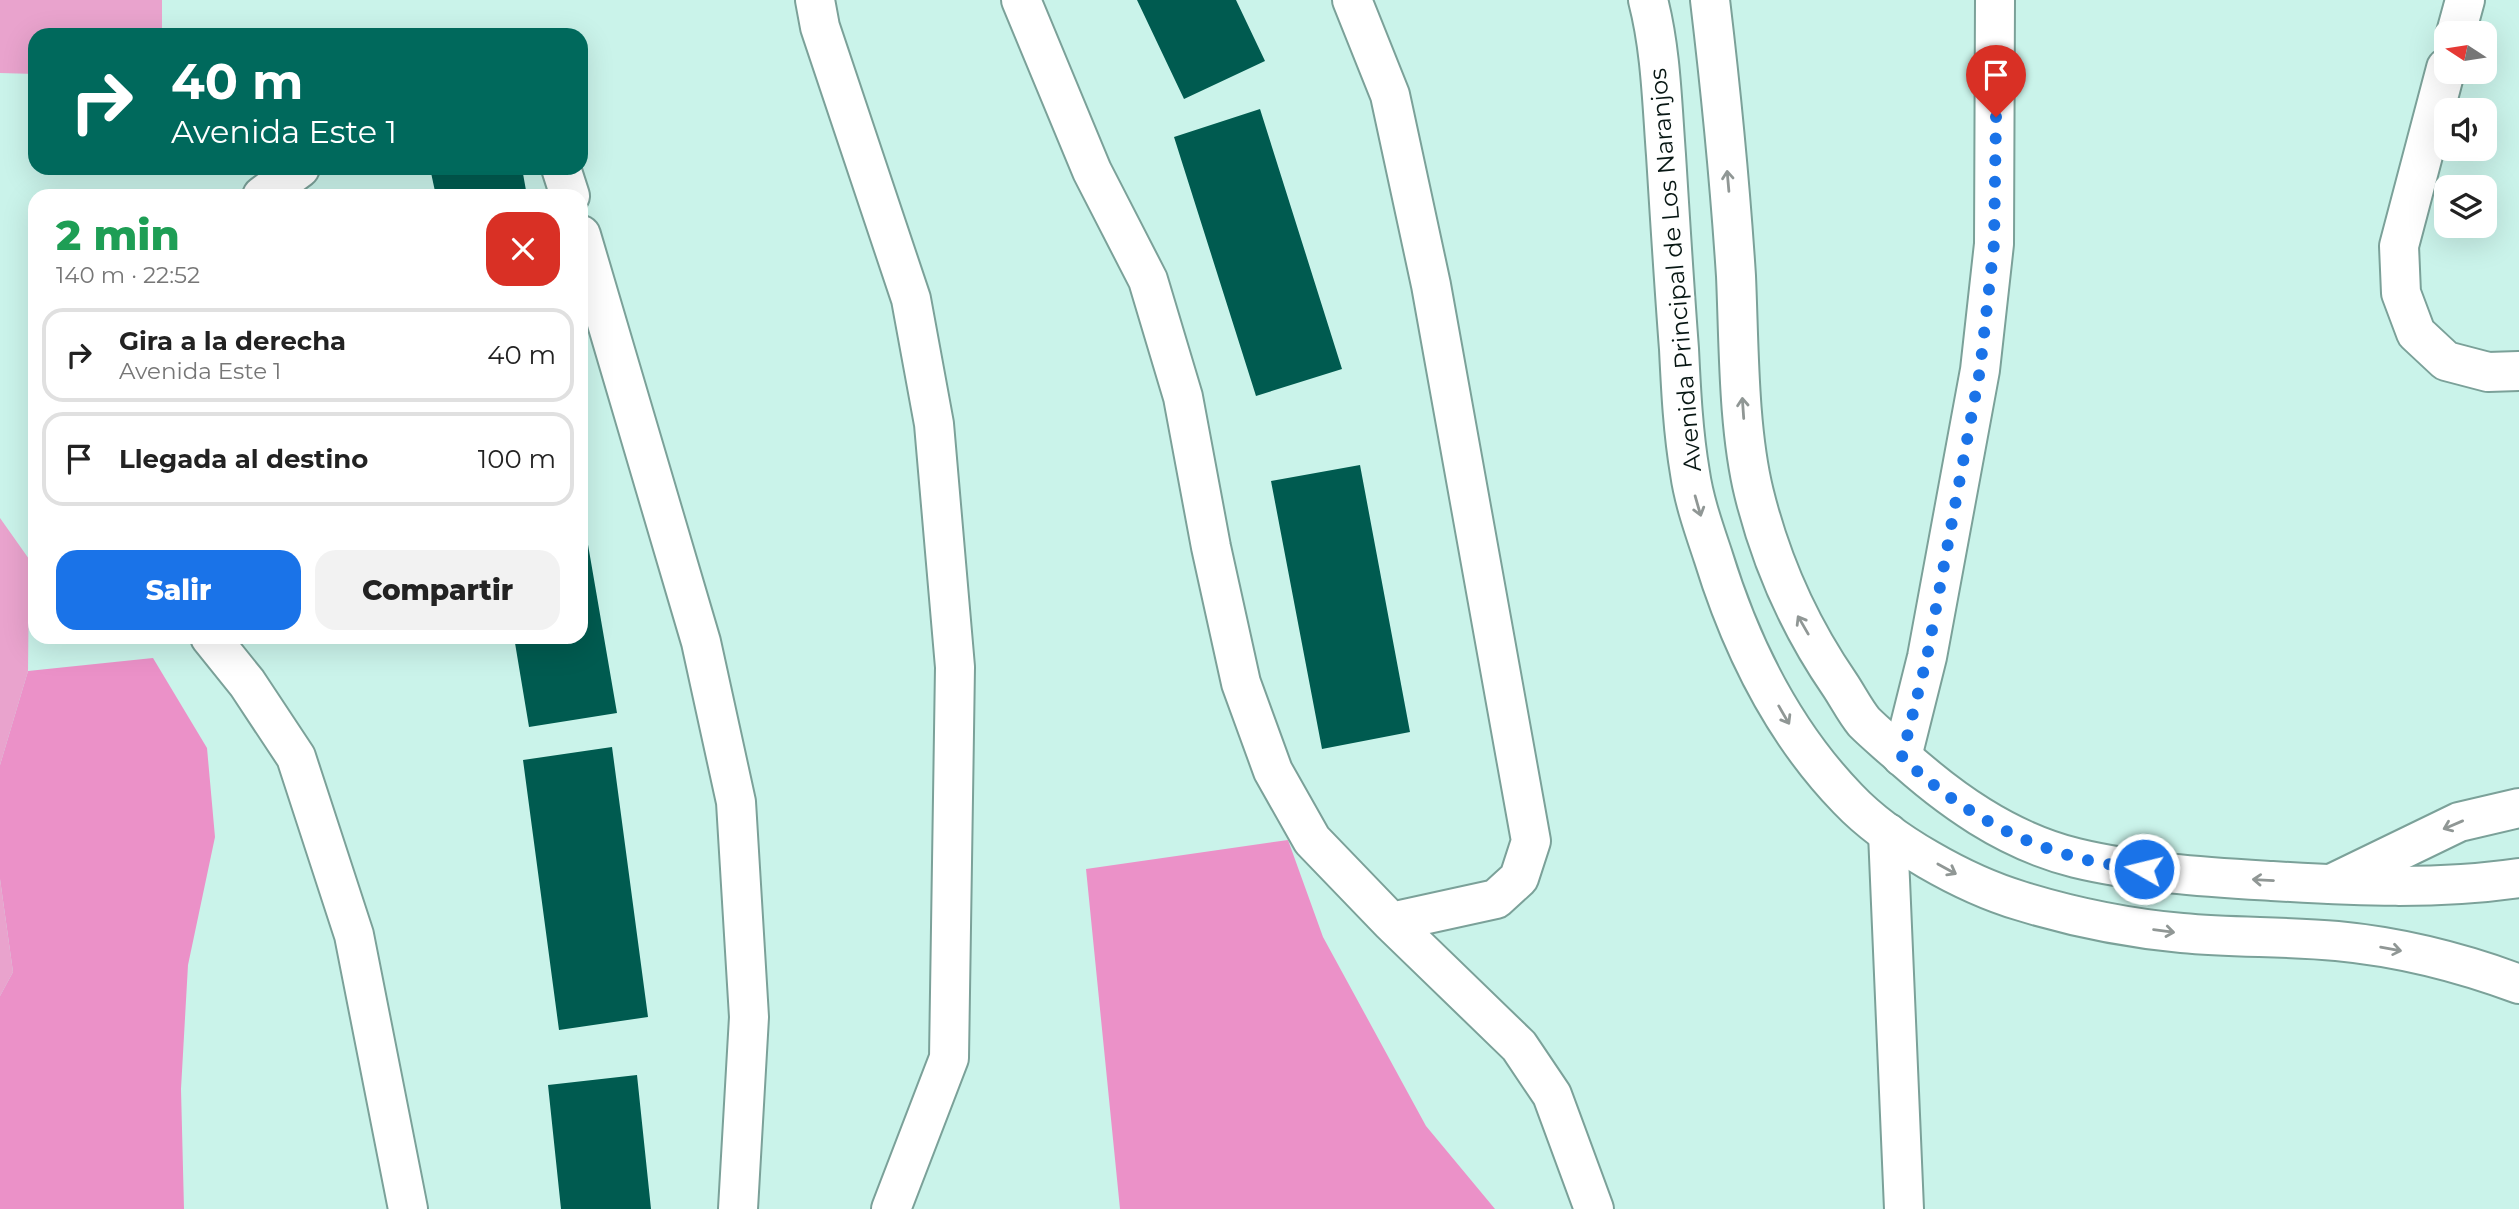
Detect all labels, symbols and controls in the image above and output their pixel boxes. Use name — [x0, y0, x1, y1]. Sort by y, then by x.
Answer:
north arrow — [2434, 21, 2497, 84]
map controls — [2434, 21, 2497, 238]
pin — [1966, 45, 2026, 117]
text: 40 m — [171, 52, 303, 111]
icon: right — [56, 56, 147, 147]
icon: arrive — [1977, 56, 2015, 94]
street label: Avenida Principal de Los Naranjos — [1643, 67, 1707, 473]
button: sound — [2434, 98, 2497, 161]
text: Avenida Este 1 — [171, 112, 397, 151]
one-way arrow — [1721, 170, 1734, 192]
button: layers — [2434, 175, 2497, 238]
text: 2 min — [56, 209, 180, 261]
button: close — [486, 212, 560, 286]
text: 140 m · 22:52 — [56, 261, 200, 289]
text: Gira a la derecha — [119, 325, 346, 357]
icon: right — [60, 336, 98, 374]
text: 40 m — [487, 339, 556, 371]
text: Avenida Este 1 — [119, 357, 281, 385]
one-way arrow — [1737, 396, 1750, 419]
icon: arrive — [60, 440, 98, 478]
text: Llegada al destino — [119, 443, 368, 475]
text: 100 m — [478, 443, 556, 475]
one-way arrow — [1692, 494, 1705, 517]
button: Salir — [56, 550, 301, 630]
button: Compartir — [315, 550, 560, 630]
one-way arrow — [1796, 616, 1810, 636]
one-way arrow — [1777, 705, 1791, 725]
one-way arrow — [2443, 819, 2464, 832]
position arrow — [2107, 832, 2181, 906]
one-way arrow — [1936, 862, 1956, 876]
one-way arrow — [2252, 874, 2275, 887]
one-way arrow — [2152, 925, 2175, 938]
one-way arrow — [2379, 943, 2401, 956]

